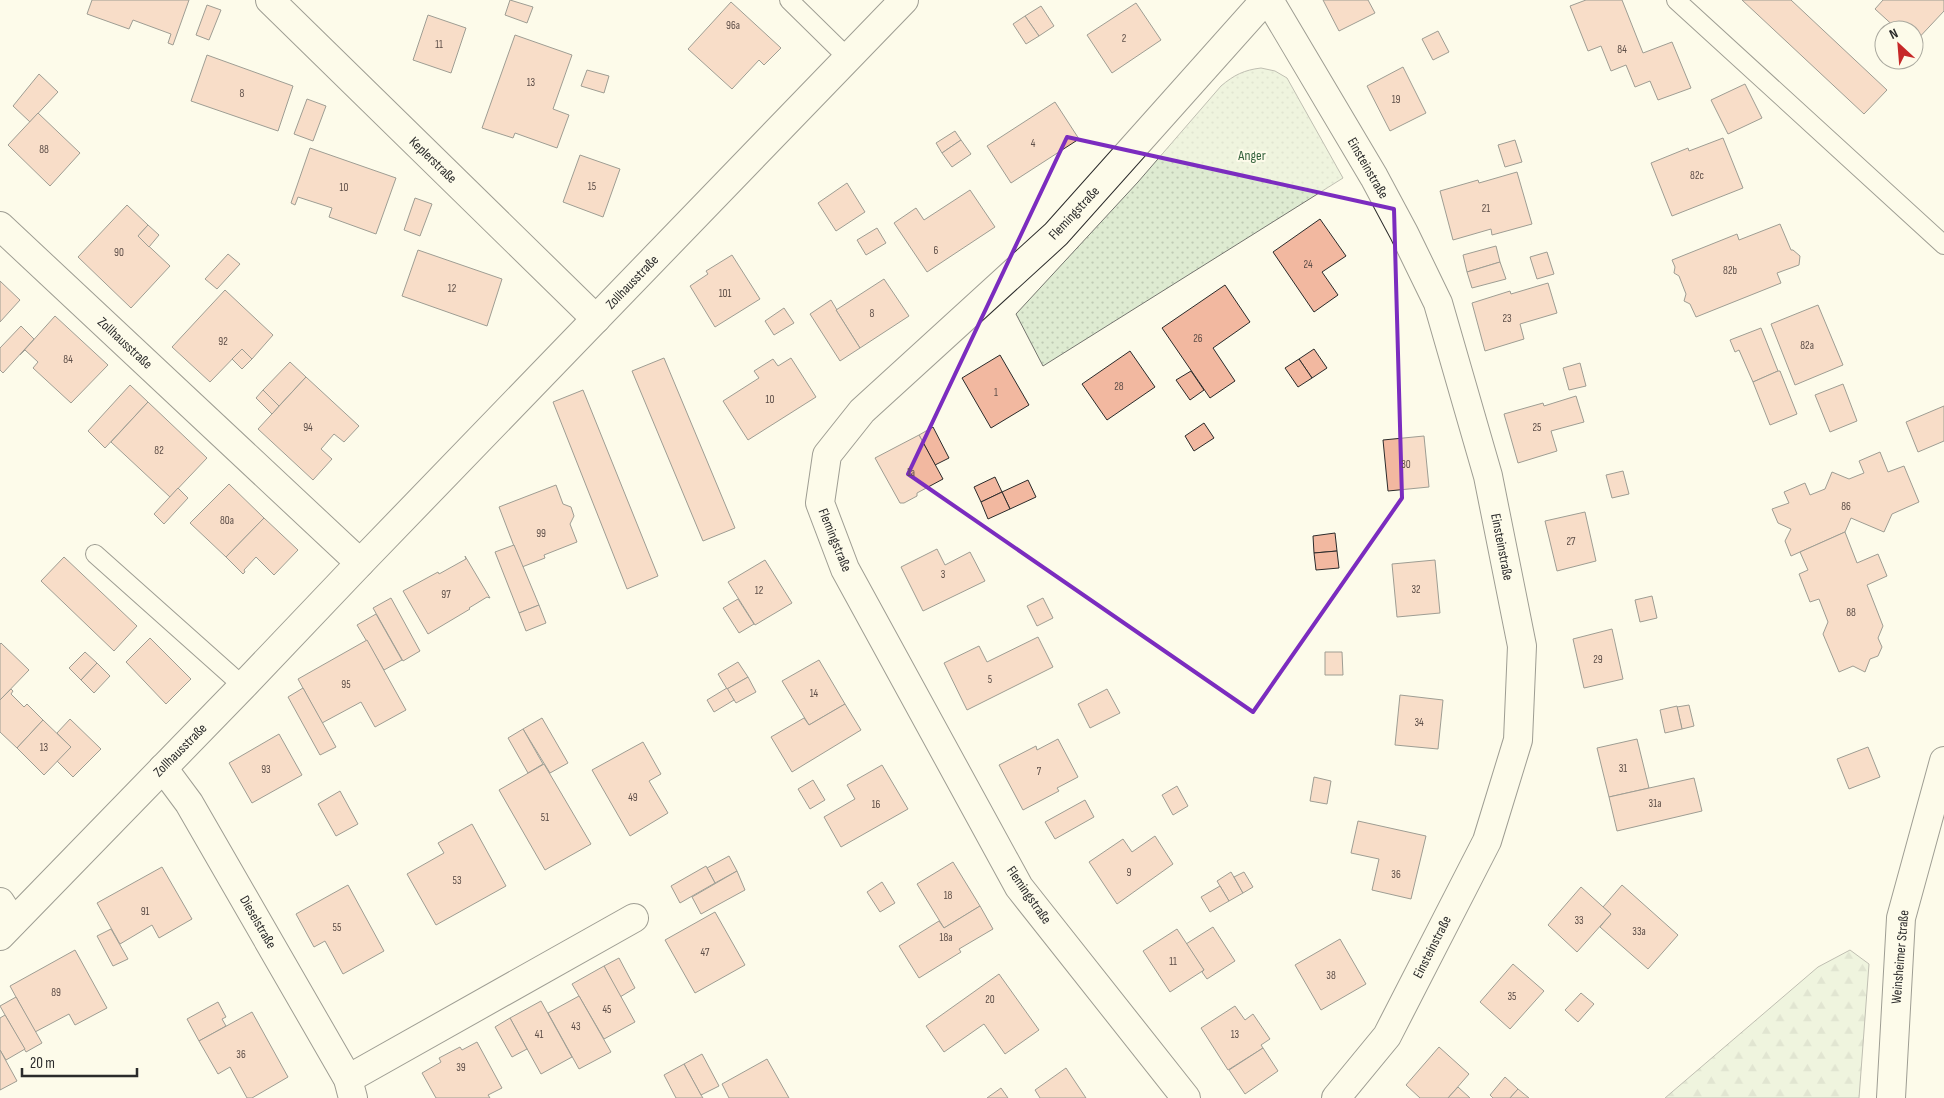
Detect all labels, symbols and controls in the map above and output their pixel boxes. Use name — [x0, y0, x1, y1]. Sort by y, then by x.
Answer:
house number: 96a — [726, 19, 740, 32]
north arrow — [1874, 20, 1924, 70]
text: N — [1886, 24, 1901, 43]
house number: 2 — [1122, 32, 1127, 45]
house number: 11 — [435, 38, 443, 51]
house number: 84 — [1617, 43, 1627, 56]
house number: 13 — [527, 76, 536, 89]
house number: 8 — [240, 87, 245, 100]
house number: 19 — [1392, 93, 1400, 106]
street label: Keplerstraße — [406, 133, 460, 187]
street label: Einsteinstraße — [1344, 134, 1392, 202]
house number: 4 — [1031, 137, 1036, 150]
house number: 88 — [39, 143, 49, 156]
park label: Anger — [1237, 147, 1266, 164]
house number: 82c — [1690, 169, 1704, 182]
house number: 15 — [588, 180, 596, 193]
house number: 10 — [340, 181, 348, 194]
street label: Flemingstraße — [1045, 183, 1103, 243]
house number: 21 — [1482, 202, 1490, 215]
house number: 6 — [934, 244, 939, 257]
house number: 90 — [114, 246, 124, 259]
street label: Zollhausstraße — [602, 251, 662, 313]
house number: 24 — [1303, 258, 1313, 271]
house number: 82b — [1723, 264, 1737, 277]
house number: 12 — [448, 282, 457, 295]
house number: 101 — [719, 287, 731, 300]
house number: 8 — [870, 307, 875, 320]
house number: 23 — [1502, 312, 1512, 325]
street label: Zollhausstraße — [94, 313, 156, 373]
house number: 26 — [1193, 332, 1203, 345]
house number: 92 — [218, 335, 228, 348]
house number: 82a — [1800, 339, 1814, 352]
house number: 84 — [63, 353, 73, 366]
house number: 28 — [1114, 380, 1124, 393]
house number: 1 — [994, 386, 998, 399]
house number: 10 — [766, 393, 774, 406]
house number: 94 — [303, 421, 313, 434]
house number: 25 — [1533, 421, 1541, 434]
house number: 82 — [154, 444, 164, 457]
house number: 30 — [1401, 458, 1411, 471]
house number: 1a — [907, 466, 915, 479]
house number: 86 — [1841, 500, 1851, 513]
street label: Flemingstraße — [815, 506, 855, 574]
street label: Einsteinstraße — [1487, 512, 1517, 582]
house number: 80a — [220, 514, 234, 527]
house number: 99 — [536, 527, 546, 540]
house number: 27 — [1567, 535, 1576, 548]
house number: 3 — [941, 568, 946, 581]
house number: 32 — [1411, 583, 1421, 596]
house number: 12 — [755, 584, 764, 597]
house number: 97 — [441, 588, 451, 601]
house number: 88 — [1846, 606, 1856, 619]
house number: 29 — [1593, 653, 1603, 666]
house number: 5 — [988, 673, 992, 686]
house number: 95 — [341, 678, 351, 691]
house number: 14 — [810, 687, 819, 700]
house number: 34 — [1414, 716, 1424, 729]
street label: Zollhausstraße — [150, 720, 210, 780]
house number: 13 — [40, 741, 49, 754]
house number: 31 — [1619, 762, 1627, 775]
house number: 93 — [261, 763, 271, 776]
house number: 7 — [1037, 765, 1042, 778]
house number: 49 — [628, 791, 638, 804]
house number: 31a — [1649, 797, 1661, 810]
house number: 16 — [872, 798, 881, 811]
house number: 51 — [541, 811, 549, 824]
street label: Flemingstraße — [1003, 863, 1055, 927]
house number: 9 — [1127, 866, 1132, 879]
house number: 36 — [1391, 868, 1401, 881]
house number: 53 — [452, 874, 462, 887]
house number: 18 — [944, 889, 953, 902]
street label: Dieselstraße — [236, 892, 280, 952]
house number: 91 — [141, 905, 150, 918]
street label: Weinsheimer Straße — [1887, 909, 1913, 1005]
street label: Einsteinstraße — [1409, 913, 1455, 981]
house number: 33 — [1574, 914, 1584, 927]
house number: 55 — [333, 921, 341, 934]
house number: 33a — [1632, 925, 1646, 938]
house number: 18a — [940, 931, 952, 944]
house number: 47 — [701, 946, 710, 959]
house number: 11 — [1169, 955, 1177, 968]
house number: 38 — [1326, 969, 1336, 982]
house number: 89 — [51, 986, 61, 999]
house number: 35 — [1507, 990, 1517, 1003]
house number: 20 — [985, 993, 995, 1006]
house number: 45 — [602, 1003, 612, 1016]
house number: 43 — [571, 1020, 581, 1033]
house number: 41 — [535, 1028, 543, 1041]
house number: 13 — [1231, 1028, 1240, 1041]
scale bar — [22, 1046, 138, 1078]
house number: 36 — [236, 1048, 246, 1061]
text: 20 m — [30, 1054, 55, 1073]
house number: 39 — [456, 1061, 466, 1074]

